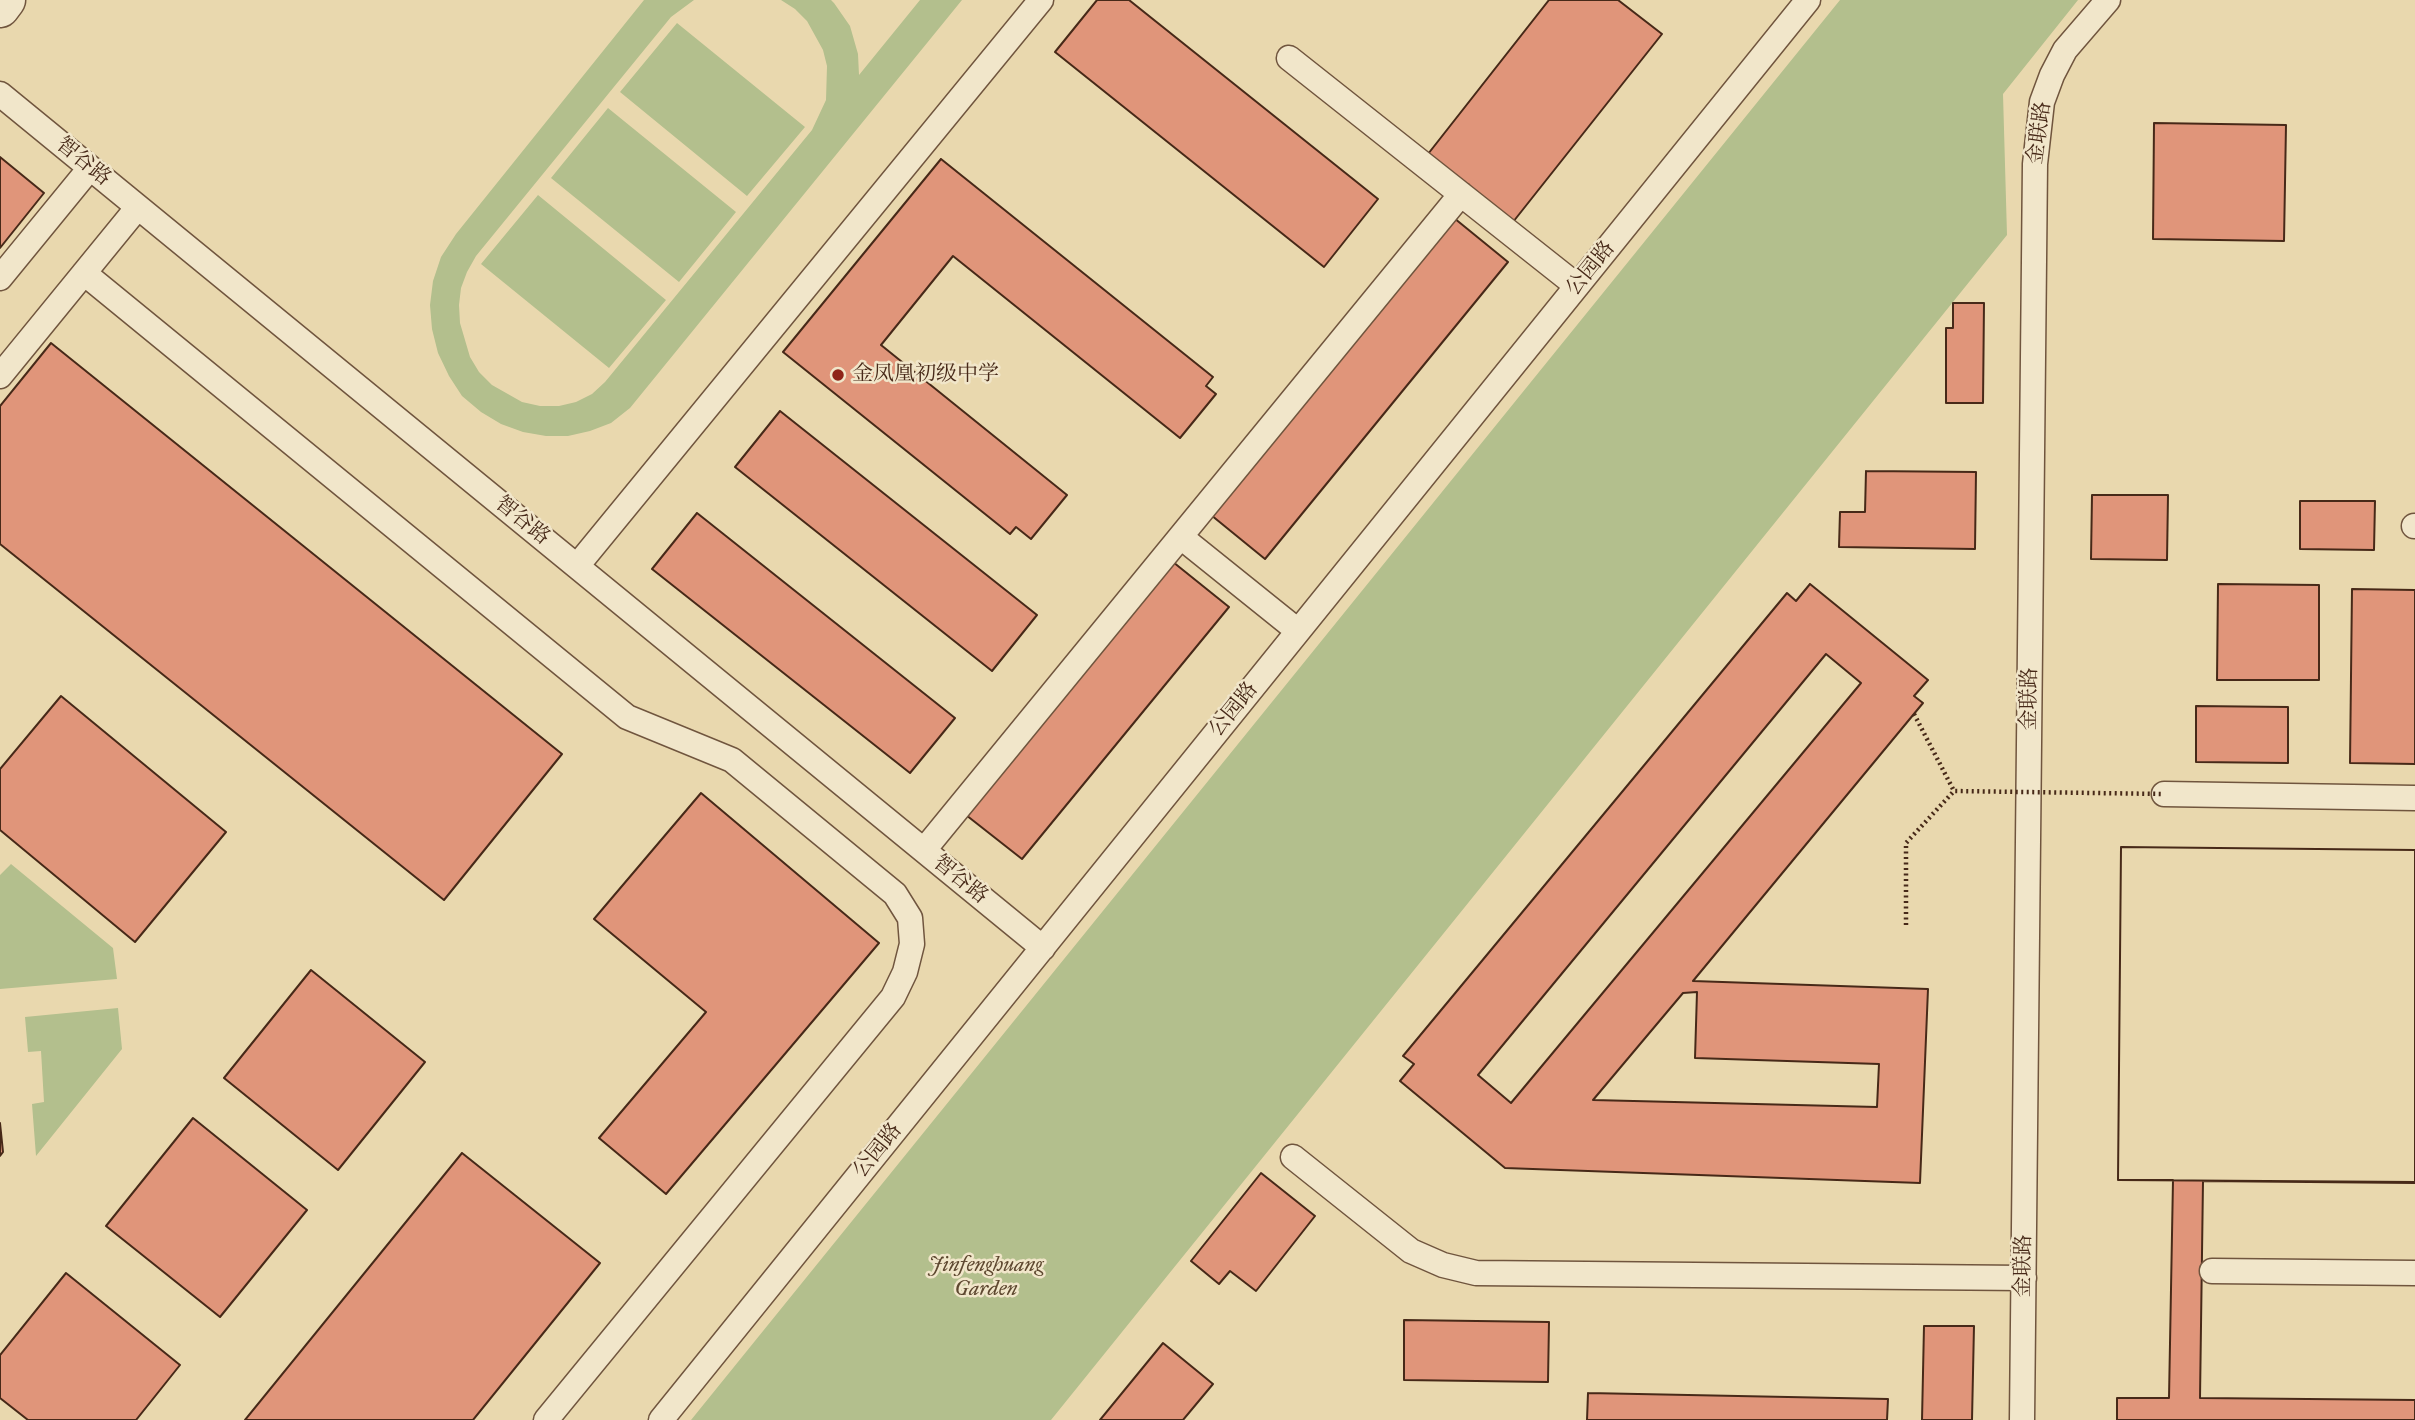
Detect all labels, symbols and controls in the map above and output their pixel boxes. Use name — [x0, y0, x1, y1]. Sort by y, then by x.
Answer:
street label: 金联路 — [2023, 100, 2057, 166]
street label: 智谷路 — [51, 132, 115, 192]
street label: 公园路 — [1561, 237, 1621, 301]
place label: 金凤凰初级中学 — [852, 362, 999, 388]
marker: 金凤凰初级中学 — [830, 367, 846, 383]
street label: 智谷路 — [490, 491, 554, 551]
street label: 金联路 — [2017, 667, 2043, 731]
street label: 公园路 — [1204, 678, 1264, 742]
street label: 智谷路 — [928, 850, 992, 910]
street label: 公园路 — [848, 1119, 908, 1183]
street label: 金联路 — [2011, 1234, 2037, 1298]
park label: Jinfenghuang Garden — [929, 1253, 1043, 1303]

